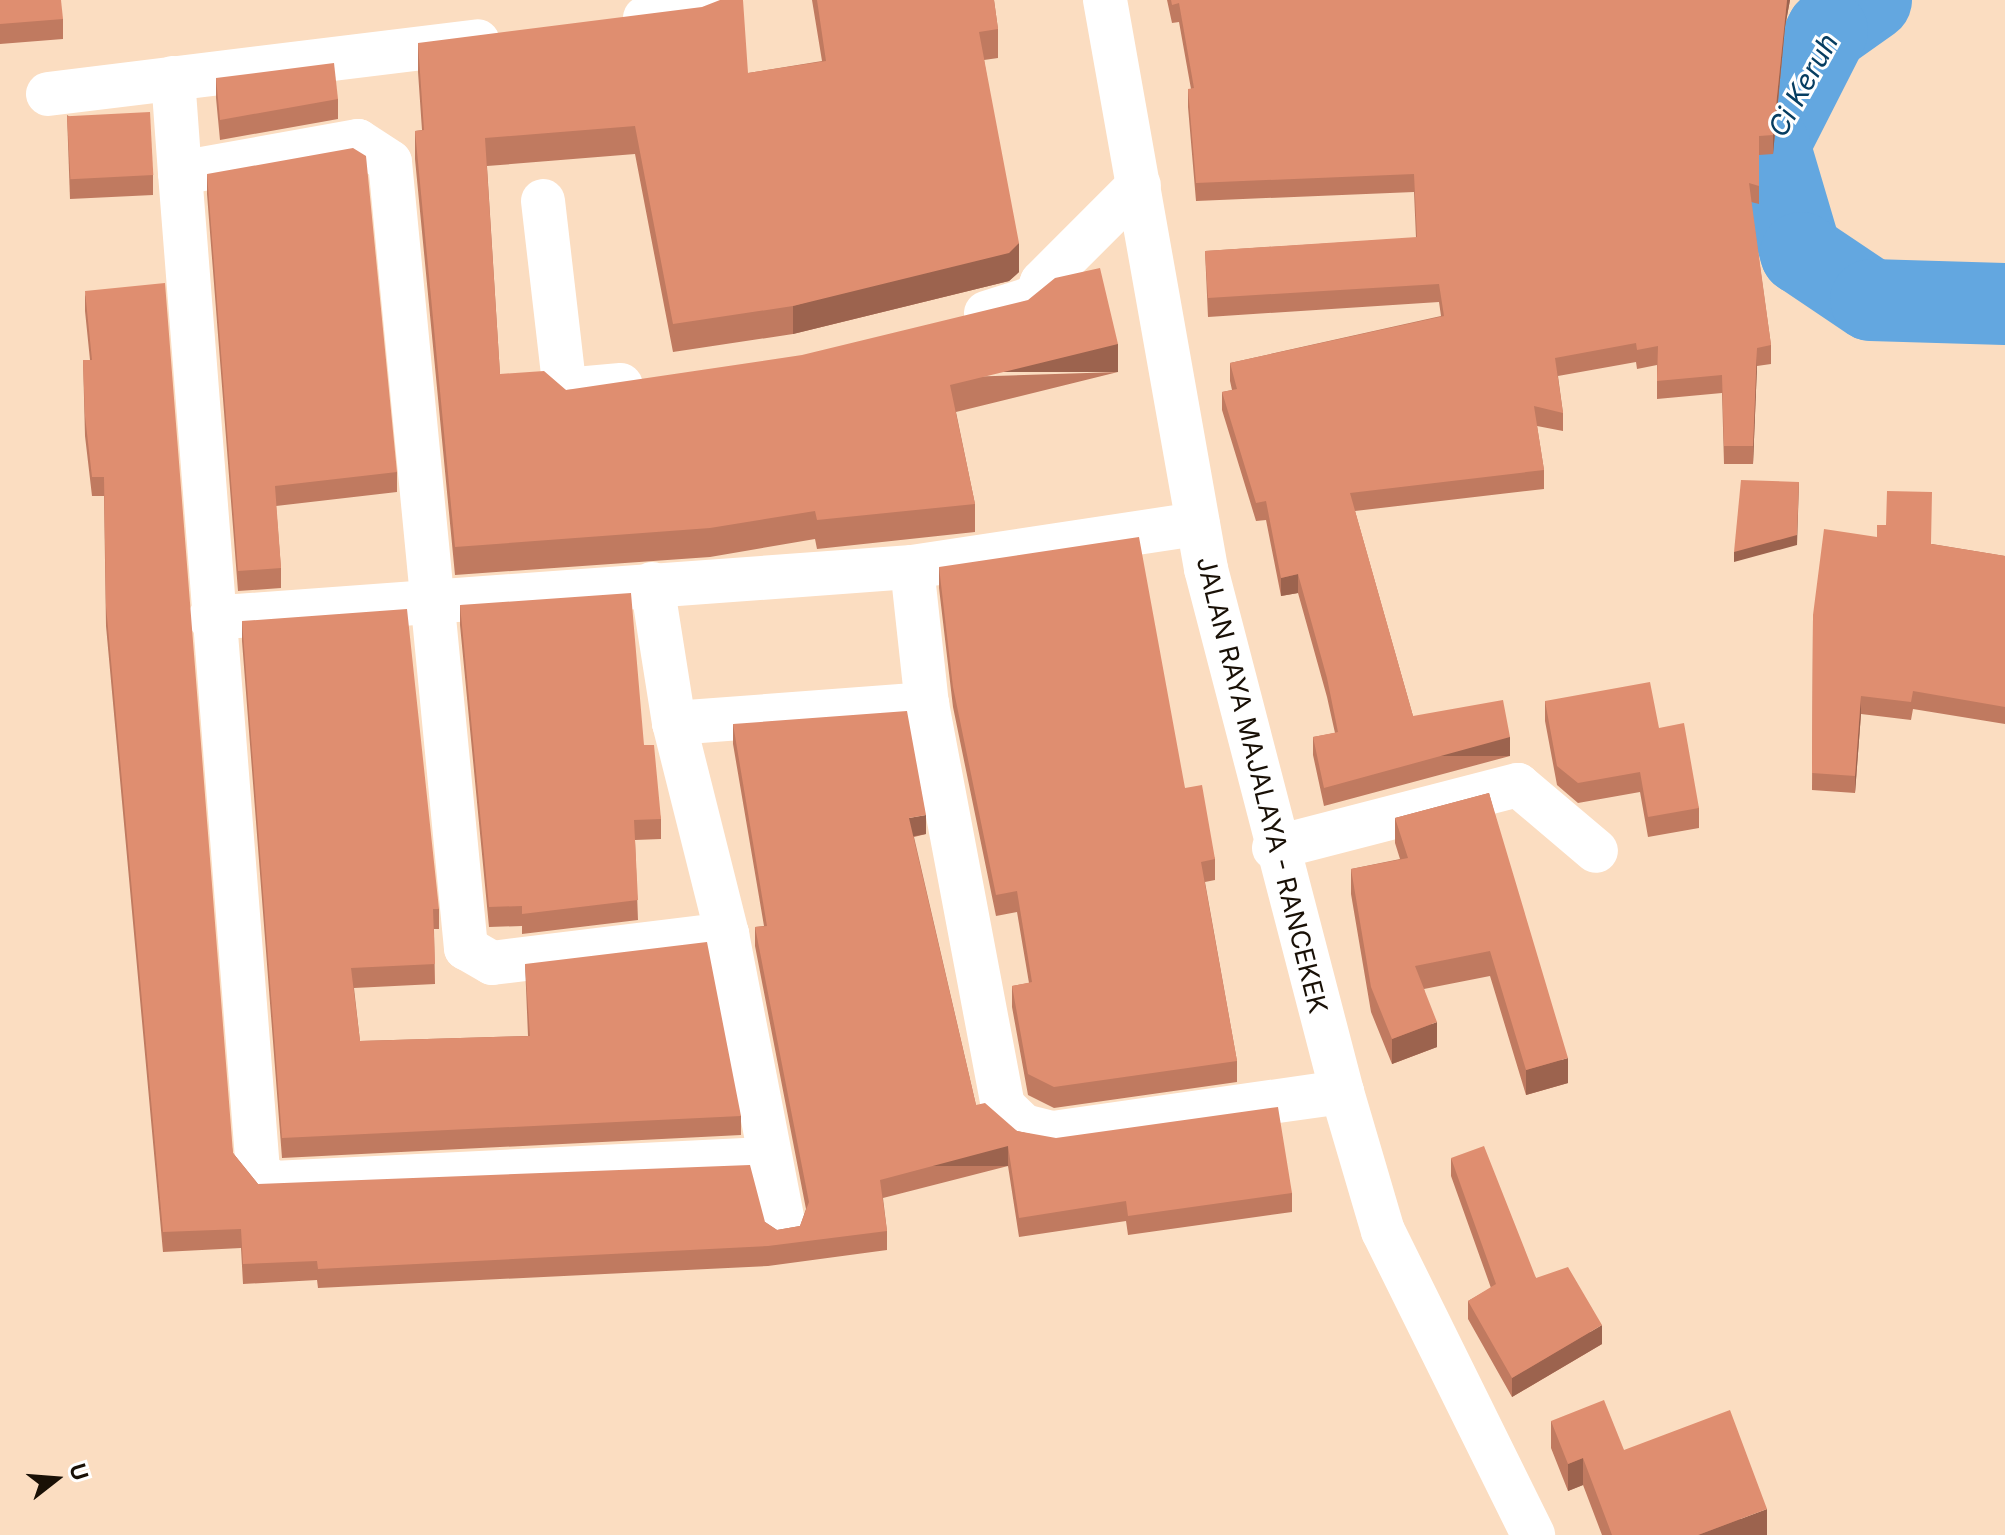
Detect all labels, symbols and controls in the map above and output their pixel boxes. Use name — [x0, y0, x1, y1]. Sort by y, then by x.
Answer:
water label: Ci Keruh — [1761, 28, 1845, 142]
street label: JALAN RAYA MAJALAYA - RANCEKEK — [1190, 553, 1334, 1017]
north arrow — [16, 1439, 96, 1519]
text: U — [64, 1460, 94, 1483]

